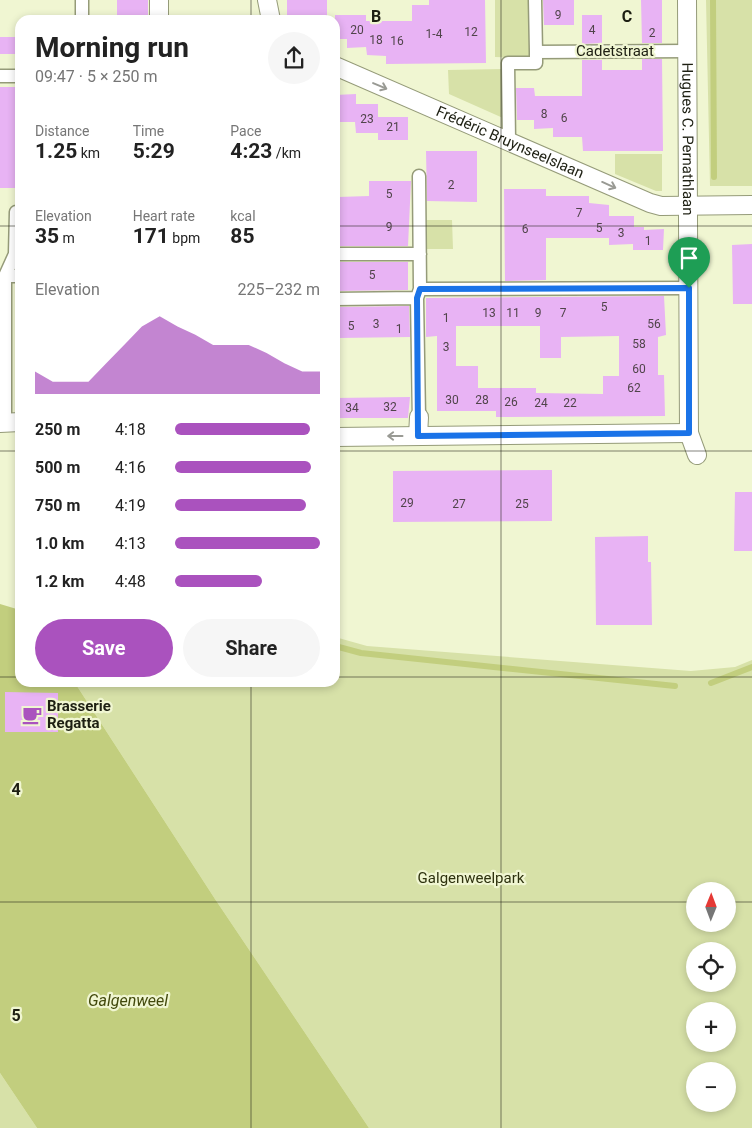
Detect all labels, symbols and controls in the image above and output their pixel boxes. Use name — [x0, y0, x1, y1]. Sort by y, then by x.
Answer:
text: B — [371, 7, 381, 26]
text: C — [622, 7, 632, 26]
house number: 9 — [555, 8, 561, 22]
house number: 20 — [350, 23, 364, 37]
house number: 4 — [589, 23, 596, 37]
house number: 12 — [464, 25, 478, 39]
house number: 2 — [649, 26, 656, 40]
house number: 1-4 — [426, 27, 443, 41]
text: Morning run — [35, 31, 189, 64]
button: share — [268, 32, 320, 84]
house number: 18 — [369, 33, 383, 47]
house number: 16 — [390, 34, 404, 48]
street label: Cadetstraat — [576, 42, 654, 60]
street label: Hugues C. Pernathlaan — [678, 62, 697, 216]
text: 09:47 · 5 × 250 m — [35, 67, 157, 86]
one-way arrow — [372, 81, 387, 91]
street label: Frédéric Bruynseelslaan — [434, 102, 587, 182]
house number: 8 — [541, 107, 548, 121]
house number: 6 — [561, 111, 568, 125]
house number: 23 — [360, 112, 374, 126]
house number: 21 — [386, 120, 400, 134]
text: Distance — [35, 123, 90, 139]
text: Time — [133, 123, 164, 139]
text: Pace — [230, 123, 261, 139]
text: 1.25 — [35, 139, 77, 163]
text: 5:29 — [133, 139, 175, 163]
text: 4:23 — [230, 139, 272, 163]
text: km — [77, 145, 100, 161]
text: /km — [272, 145, 301, 161]
house number: 2 — [448, 178, 455, 192]
one-way arrow — [601, 181, 616, 191]
house number: 5 — [386, 187, 393, 201]
house number: 7 — [576, 206, 583, 220]
text: Elevation — [35, 208, 92, 224]
text: Heart rate — [133, 208, 195, 224]
text: kcal — [230, 208, 256, 224]
house number: 9 — [386, 220, 392, 234]
house number: 5 — [596, 221, 603, 235]
house number: 6 — [522, 222, 529, 236]
text: 35 — [35, 224, 59, 248]
text: 171 — [133, 224, 169, 248]
text: 85 — [230, 224, 254, 248]
house number: 3 — [618, 226, 624, 240]
text: m — [59, 230, 75, 246]
text: bpm — [169, 230, 200, 246]
house number: 1 — [645, 234, 651, 248]
pin — [668, 237, 710, 288]
icon: arrive — [675, 244, 703, 272]
house number: 5 — [369, 268, 376, 282]
text: Elevation — [35, 280, 100, 299]
text: 225–232 m — [238, 280, 320, 299]
house number: 5 — [601, 300, 608, 314]
house number: 13 — [482, 306, 496, 320]
house number: 11 — [506, 306, 520, 320]
house number: 9 — [535, 306, 541, 320]
house number: 7 — [560, 306, 567, 320]
house number: 1 — [443, 311, 449, 325]
house number: 3 — [373, 317, 379, 331]
house number: 56 — [647, 317, 661, 331]
house number: 5 — [348, 319, 355, 333]
house number: 1 — [396, 322, 402, 336]
house number: 58 — [632, 337, 646, 351]
house number: 3 — [443, 340, 449, 354]
house number: 60 — [632, 362, 646, 376]
house number: 62 — [627, 381, 641, 395]
house number: 30 — [445, 393, 459, 407]
house number: 28 — [475, 393, 489, 407]
house number: 26 — [504, 395, 518, 409]
house number: 24 — [534, 396, 548, 410]
house number: 22 — [563, 396, 577, 410]
house number: 32 — [383, 400, 397, 414]
house number: 34 — [345, 401, 359, 415]
text: 250 m — [35, 420, 80, 439]
text: 4:18 — [115, 420, 146, 439]
one-way arrow — [387, 431, 404, 441]
text: 500 m — [35, 458, 80, 477]
text: 4:16 — [115, 458, 146, 477]
text: 750 m — [35, 496, 80, 515]
text: 4:19 — [115, 496, 146, 515]
house number: 29 — [400, 496, 414, 510]
house number: 27 — [452, 497, 466, 511]
house number: 25 — [515, 497, 529, 511]
text: 1.0 km — [35, 534, 84, 553]
text: 4:13 — [115, 534, 146, 553]
text: 1.2 km — [35, 572, 84, 591]
text: 4:48 — [115, 572, 146, 591]
button: Save — [35, 619, 173, 677]
button: Share — [183, 619, 320, 677]
place label: Brasserie Regatta — [47, 697, 111, 732]
cafe icon: Brasserie Regatta — [21, 704, 43, 726]
text: 4 — [11, 780, 21, 799]
park label: Galgenweelpark — [418, 869, 525, 887]
north arrow — [686, 882, 736, 932]
map controls — [686, 882, 736, 1112]
button: locate — [686, 942, 736, 992]
water label: Galgenweel — [88, 991, 168, 1010]
button: + — [686, 1002, 736, 1052]
text: 5 — [11, 1006, 21, 1025]
button: − — [686, 1062, 736, 1112]

